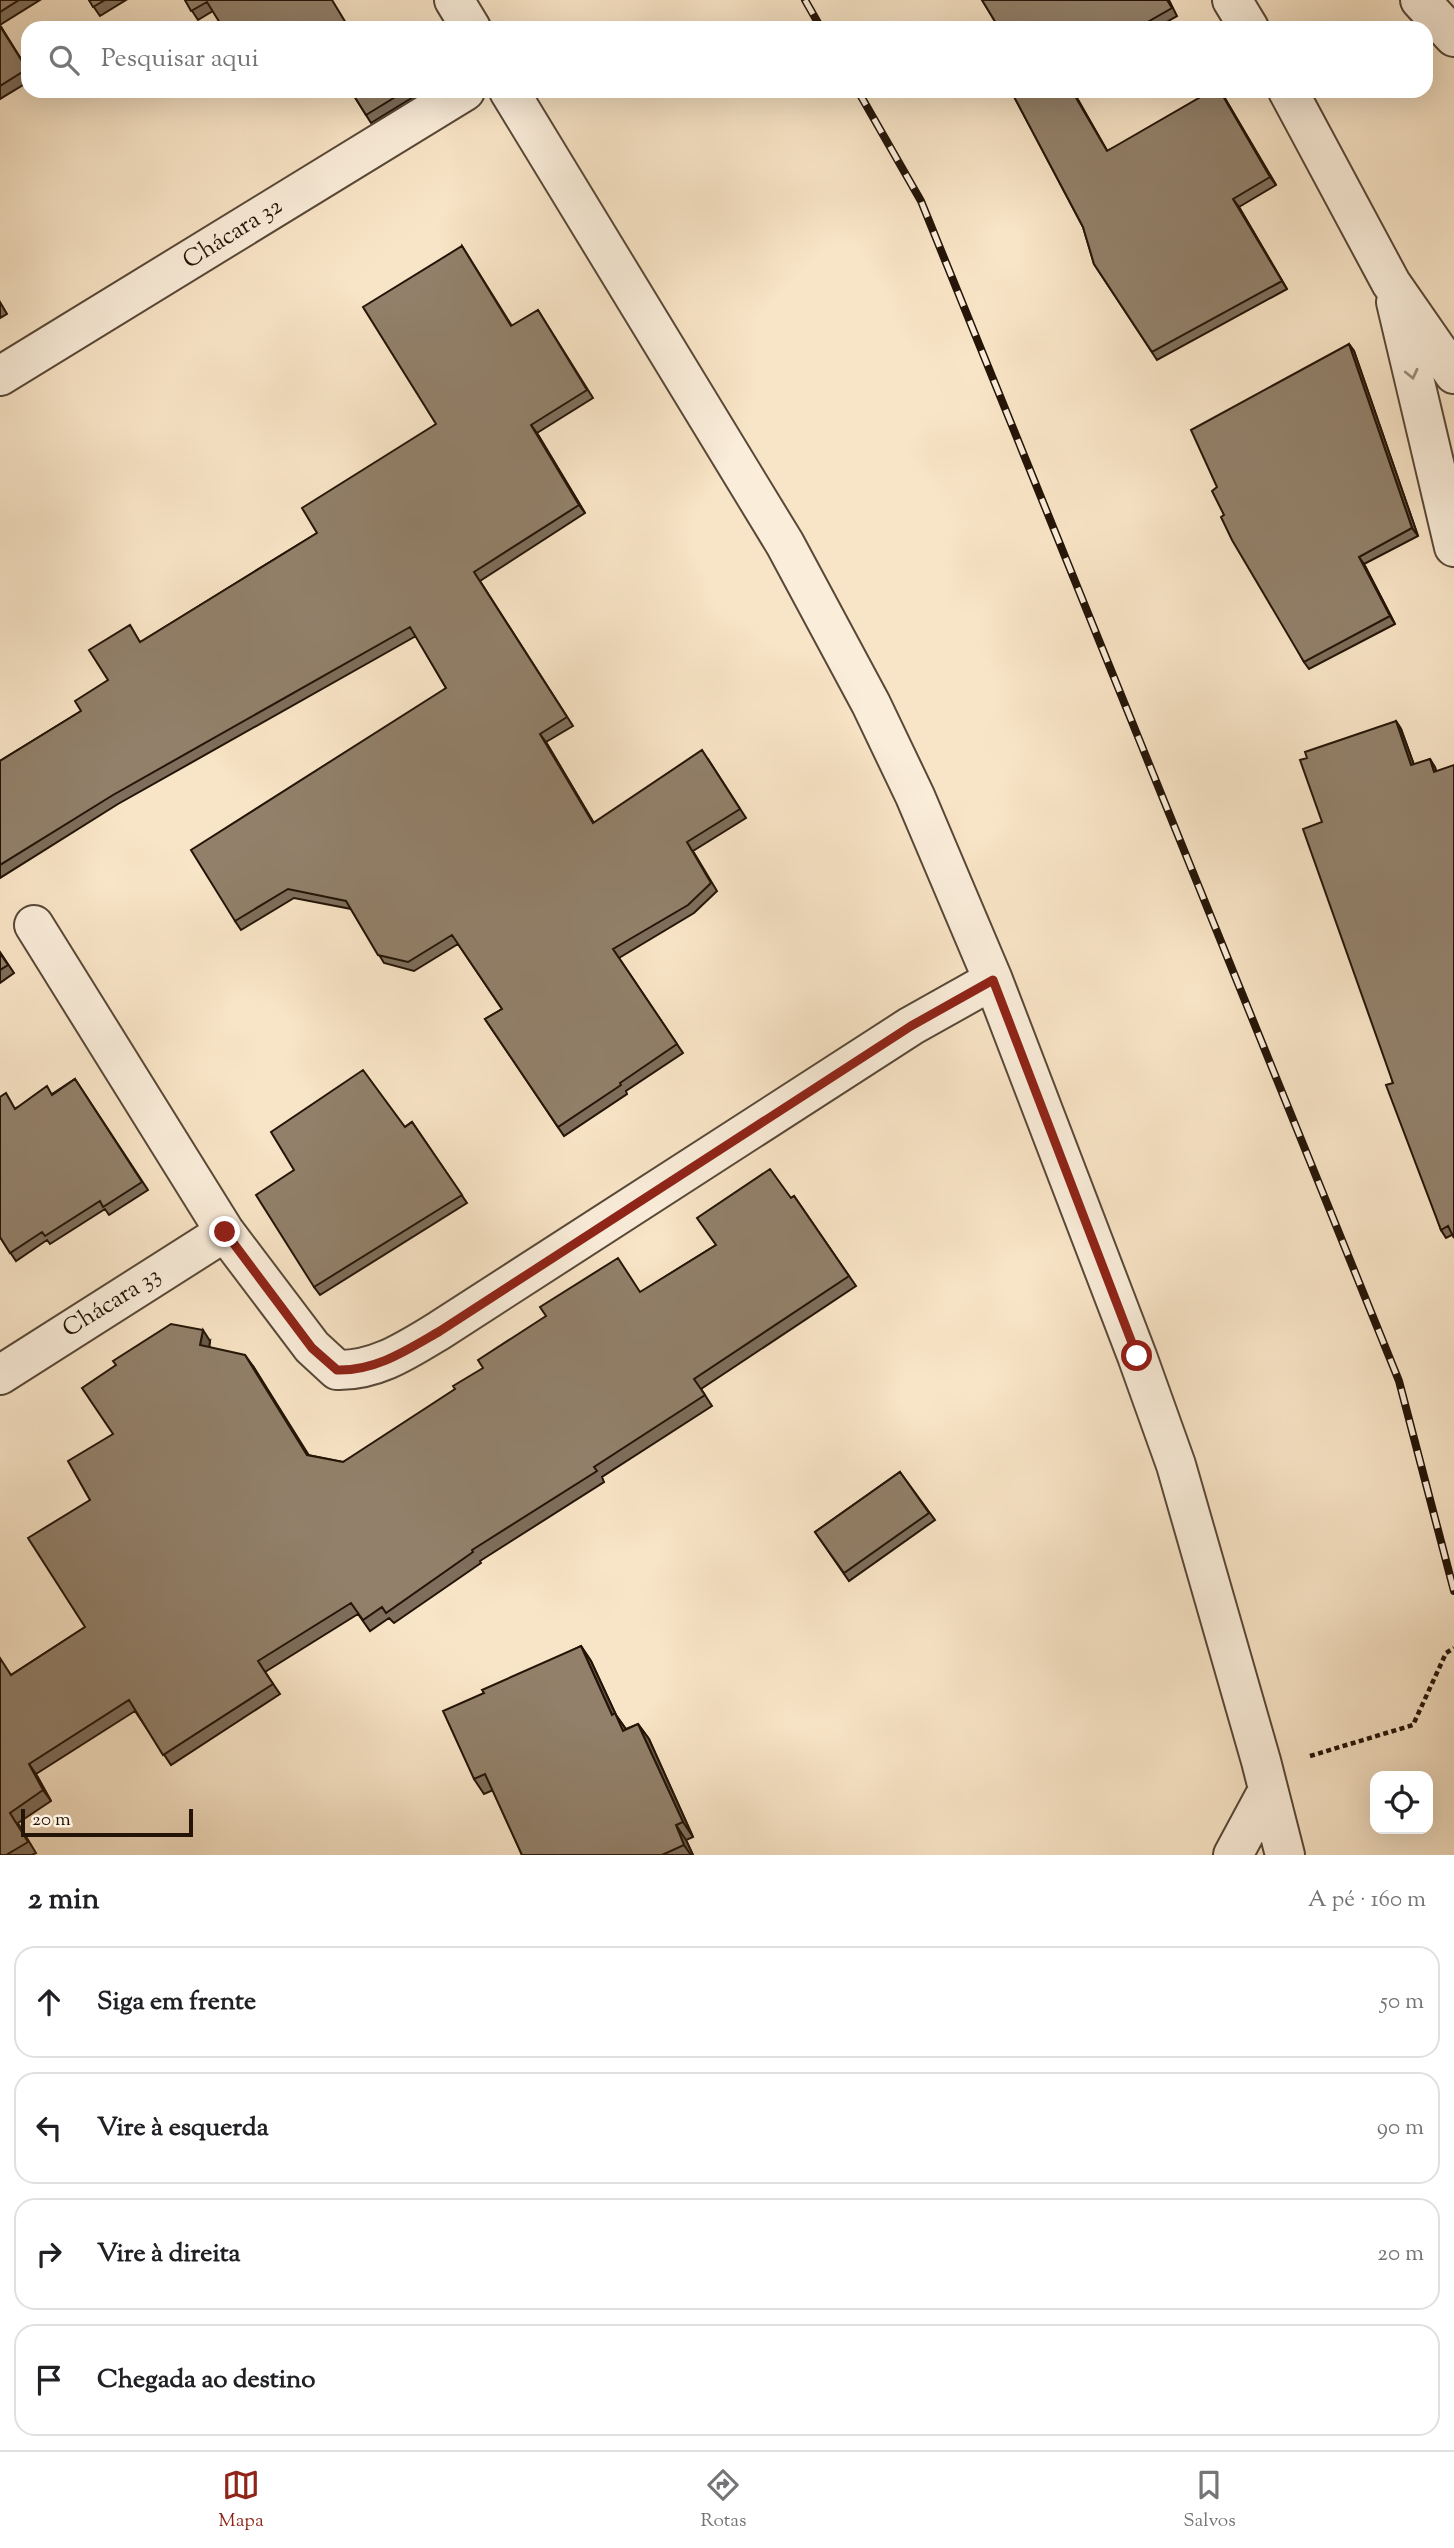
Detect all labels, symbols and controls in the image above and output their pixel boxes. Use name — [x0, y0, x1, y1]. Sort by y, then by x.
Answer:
search box — [21, 21, 1433, 98]
icon: search — [45, 41, 83, 79]
text: Pesquisar aqui — [101, 41, 259, 78]
street label: Chácara 32 — [177, 190, 289, 278]
one-way arrow — [1404, 367, 1418, 379]
route end — [209, 1216, 240, 1247]
street label: Chácara 33 — [56, 1259, 168, 1347]
route start — [1121, 1340, 1152, 1371]
map controls — [1370, 1771, 1433, 1834]
button: locate — [1370, 1771, 1433, 1834]
scale bar — [21, 1806, 192, 1838]
text: 20 m — [32, 1807, 71, 1834]
text: 2 min — [28, 1879, 100, 1922]
text: A pé · 160 m — [1308, 1884, 1426, 1917]
icon: ahead — [30, 1983, 68, 2021]
text: Siga em frente — [97, 1984, 256, 2021]
text: 50 m — [1380, 1986, 1424, 2019]
icon: left — [30, 2109, 68, 2147]
text: Vire à esquerda — [97, 2110, 269, 2147]
text: 90 m — [1377, 2112, 1424, 2145]
icon: right — [30, 2235, 68, 2273]
text: Vire à direita — [97, 2236, 241, 2273]
text: 20 m — [1377, 2238, 1424, 2271]
icon: arrive — [30, 2361, 68, 2399]
text: Chegada ao destino — [97, 2362, 315, 2399]
tab: Mapa — [218, 2466, 264, 2535]
tab: Rotas — [700, 2466, 747, 2535]
tab: Salvos — [1183, 2466, 1236, 2535]

